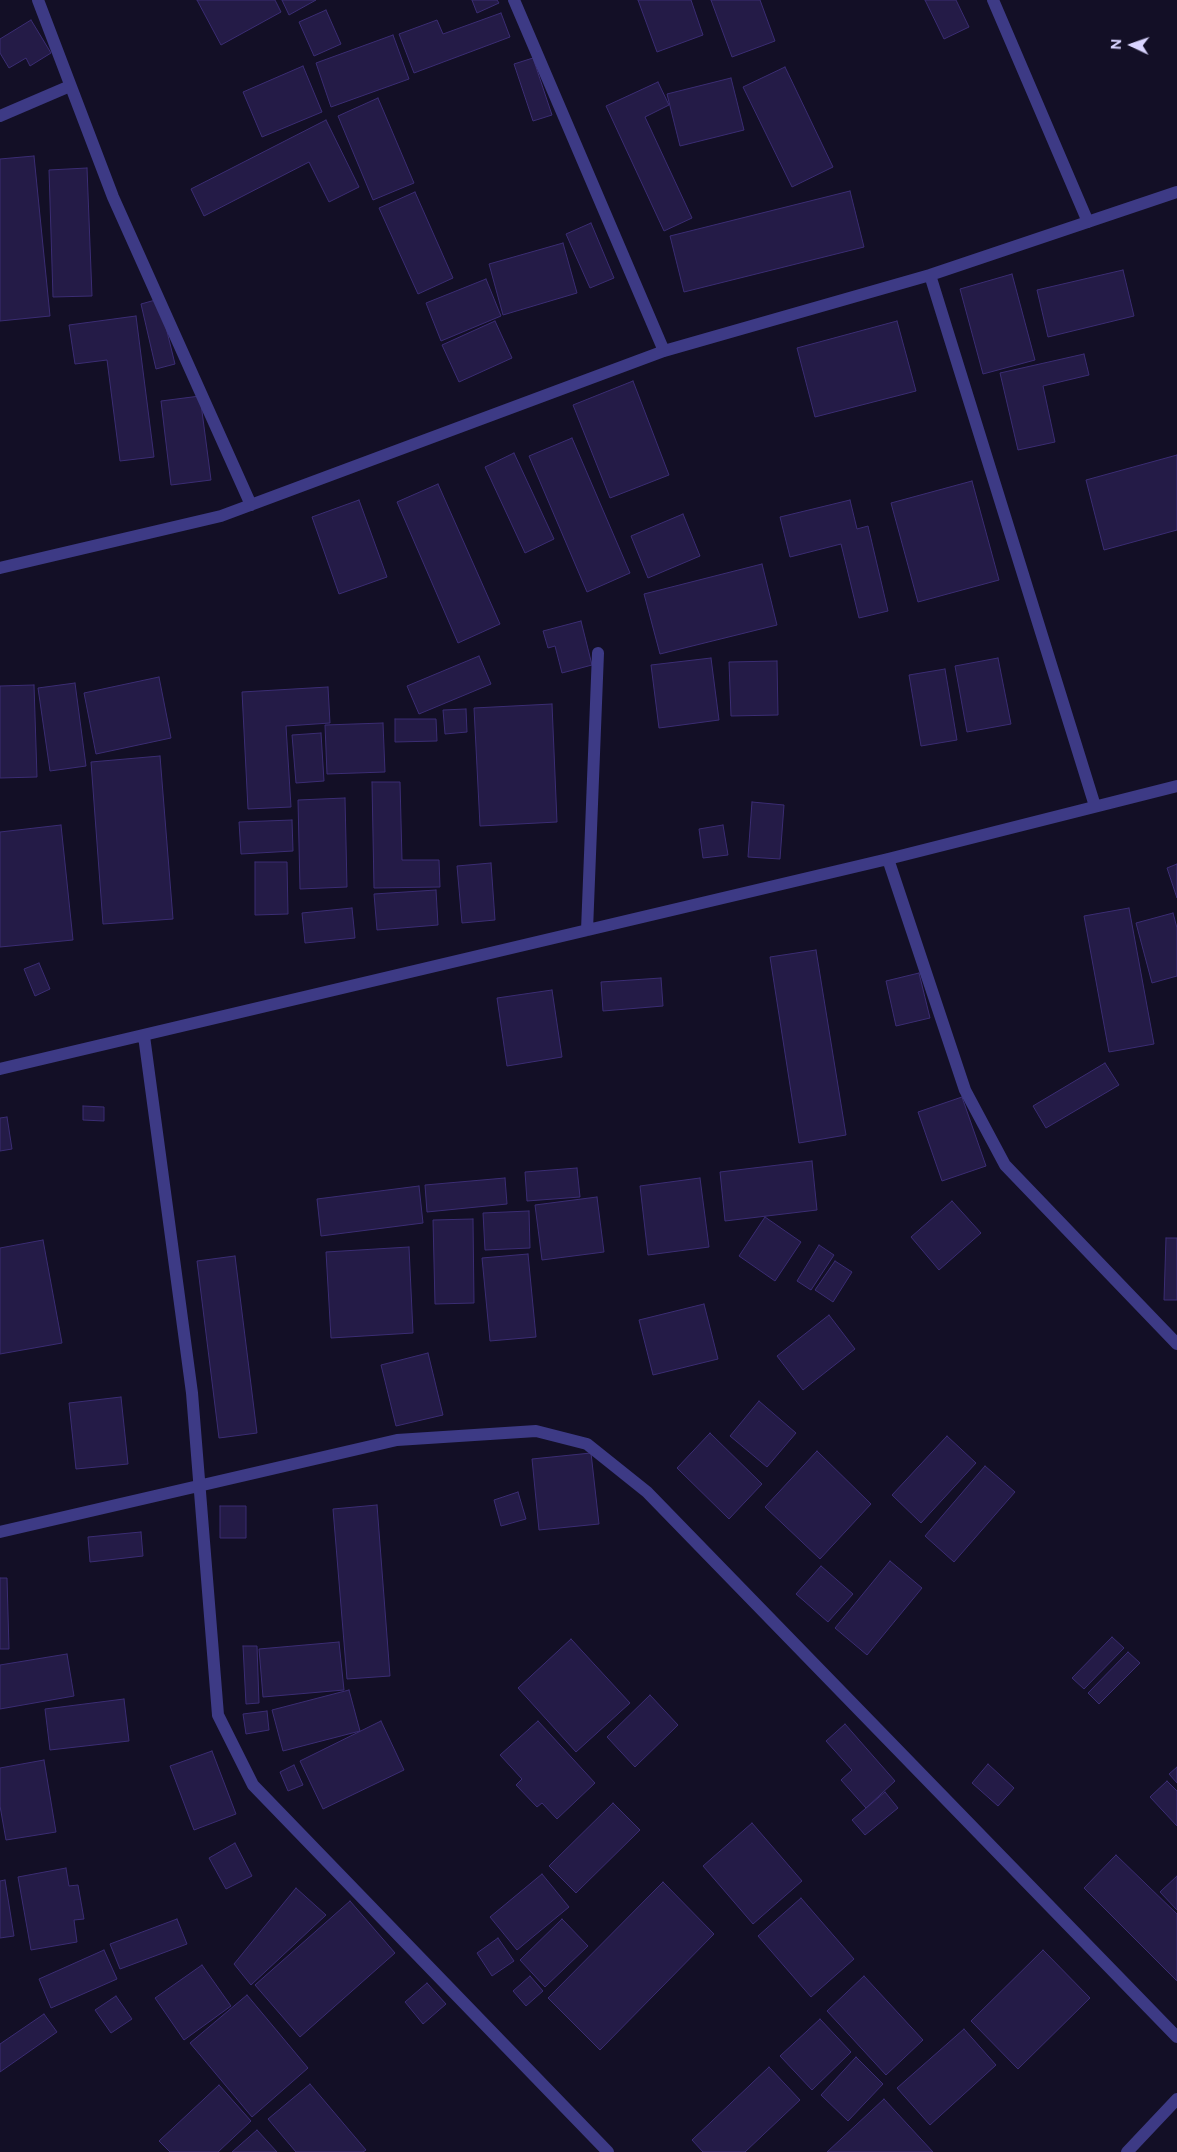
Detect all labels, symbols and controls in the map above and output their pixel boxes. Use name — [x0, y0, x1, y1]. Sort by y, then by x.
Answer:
north arrow — [1107, 20, 1157, 70]
text: N — [1108, 38, 1125, 50]

